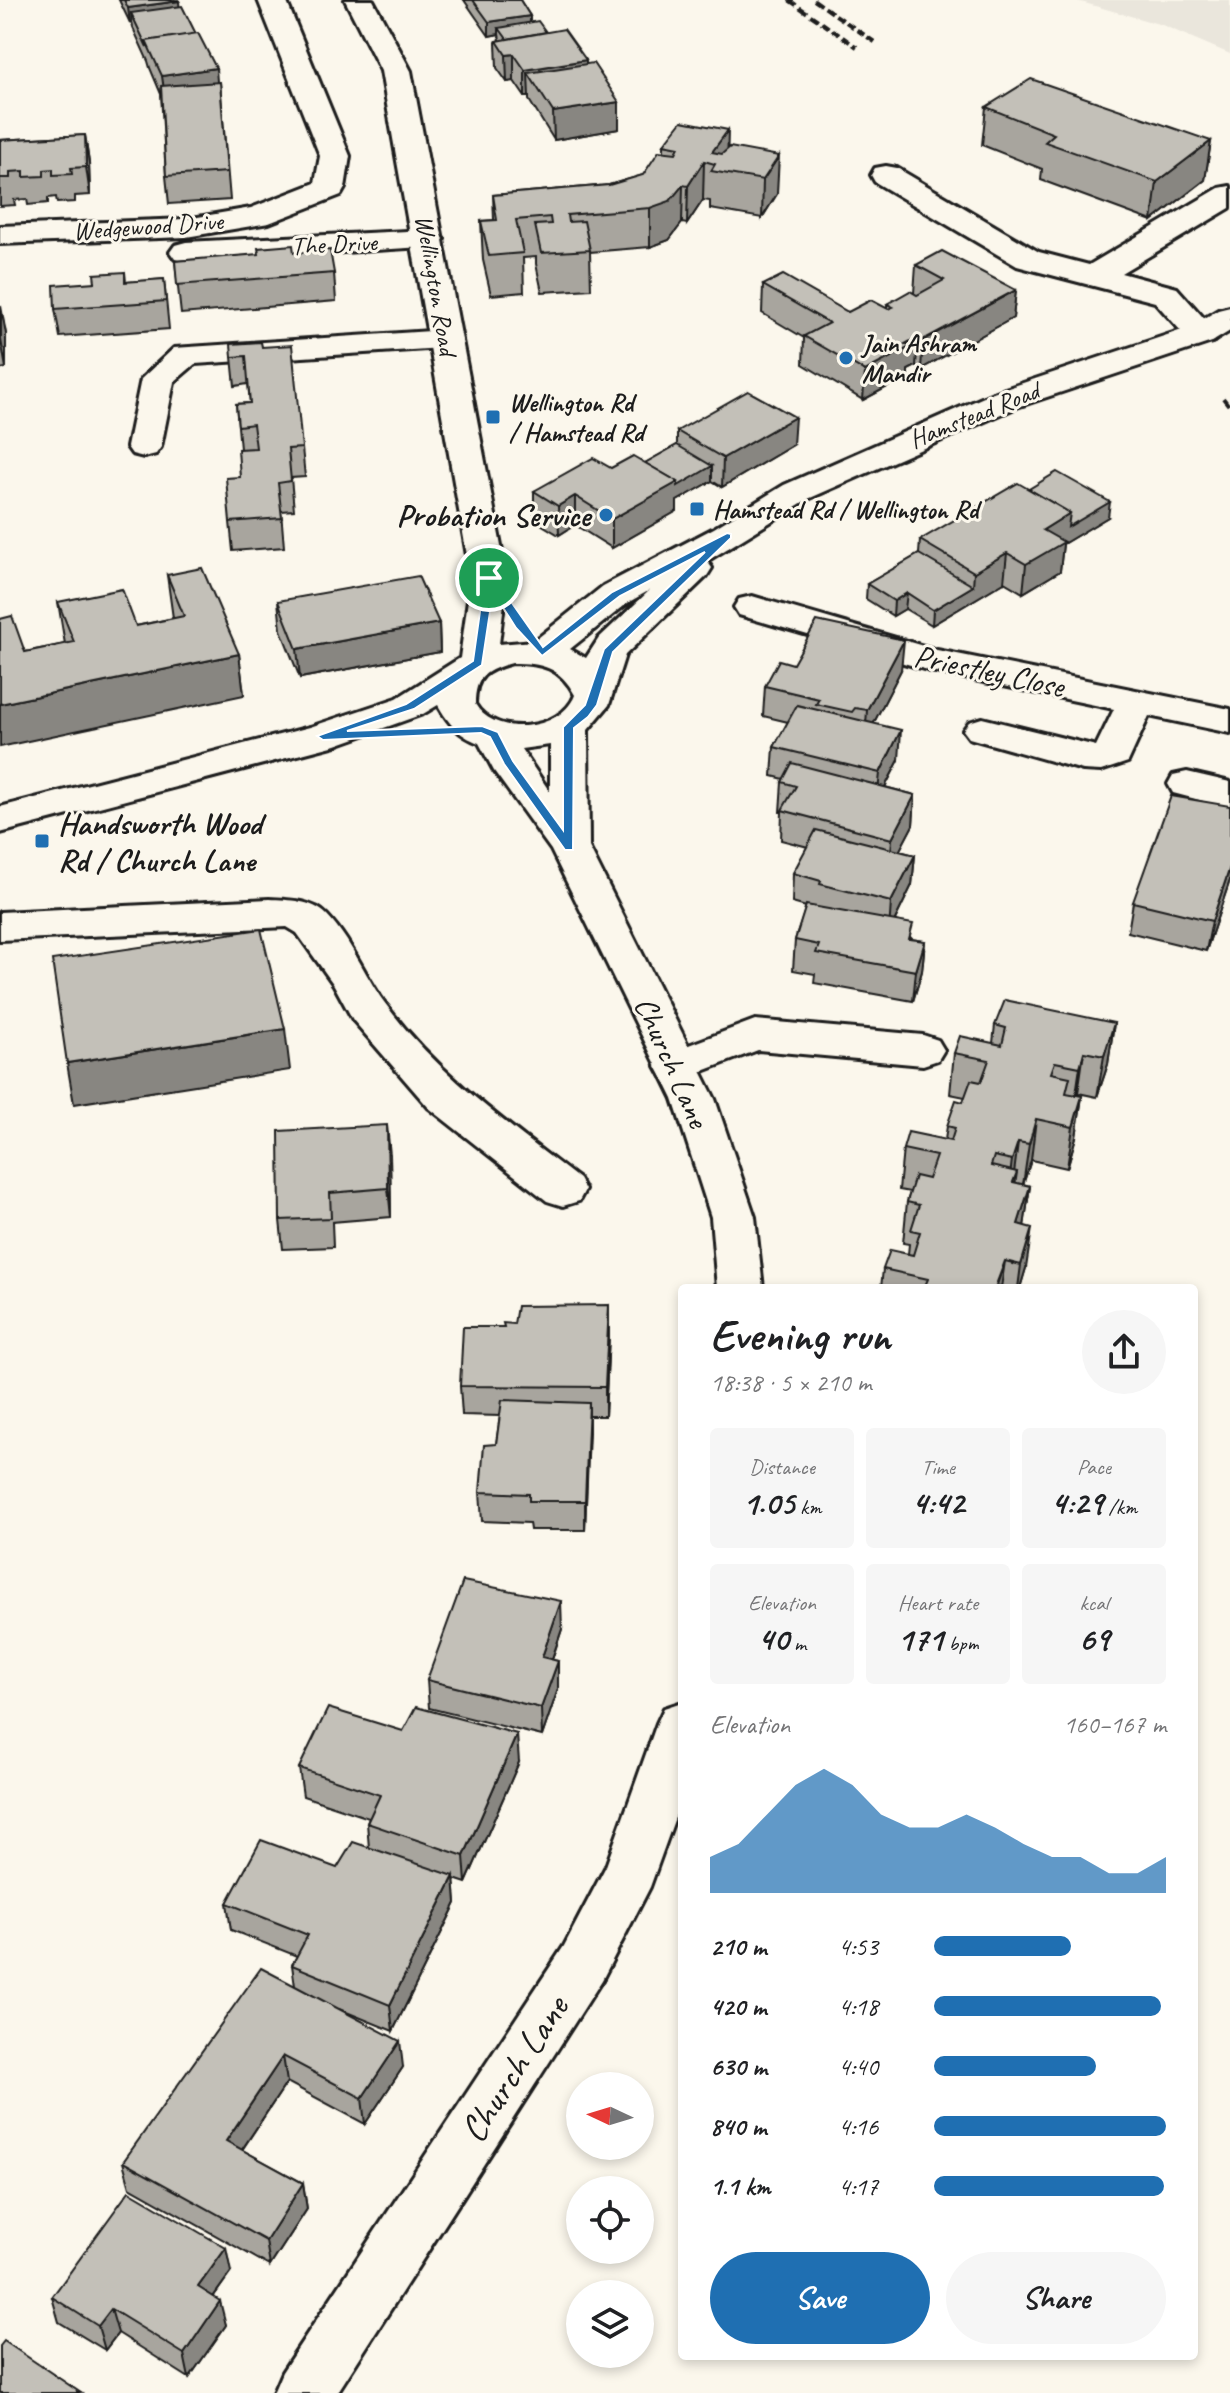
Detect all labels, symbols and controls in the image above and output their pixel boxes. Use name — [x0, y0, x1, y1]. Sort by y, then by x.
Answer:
street label: Wedgewood Drive — [72, 204, 225, 248]
street label: Wellington Road — [407, 212, 465, 361]
street label: The Drive — [290, 225, 379, 263]
place label: Jain Ashram Mandir — [860, 327, 978, 390]
marker: Jain Ashram Mandir — [837, 349, 855, 367]
street label: Hamstead Road — [904, 373, 1047, 456]
place label: Wellington Rd / Hamstead Rd — [509, 386, 648, 449]
marker: Wellington Rd / Hamstead Rd — [484, 408, 502, 426]
place label: Hamstead Rd / Wellington Rd — [713, 493, 983, 526]
place label: Probation Service — [396, 495, 593, 536]
marker: Hamstead Rd / Wellington Rd — [688, 500, 706, 518]
marker: Probation Service — [597, 506, 615, 524]
pin — [455, 544, 523, 612]
icon: arrive — [467, 556, 511, 600]
street label: Priestley Close — [910, 635, 1070, 707]
place label: Handsworth Wood Rd / Church Lane — [58, 803, 267, 881]
marker: Handsworth Wood Rd / Church Lane — [33, 832, 51, 850]
street label: Church Lane — [625, 990, 720, 1136]
text: Evening run — [710, 1308, 890, 1363]
button: share — [1082, 1310, 1166, 1394]
text: 18:38 · 5 × 210 m — [710, 1366, 871, 1399]
text: Distance — [749, 1453, 815, 1481]
text: Time — [921, 1453, 955, 1481]
text: Pace — [1077, 1453, 1111, 1481]
text: 1.05 — [743, 1481, 795, 1524]
text: 4:42 — [912, 1481, 964, 1524]
text: 4:29 — [1051, 1481, 1103, 1524]
text: km — [795, 1493, 821, 1521]
text: /km — [1103, 1493, 1137, 1521]
text: Elevation — [748, 1589, 816, 1617]
text: Heart rate — [898, 1589, 978, 1617]
text: kcal — [1079, 1589, 1109, 1617]
text: 40 — [758, 1617, 788, 1660]
text: 171 — [897, 1617, 943, 1660]
text: 69 — [1079, 1617, 1109, 1660]
text: m — [788, 1629, 806, 1657]
text: bpm — [943, 1629, 979, 1657]
text: Elevation — [710, 1708, 790, 1741]
text: 160–167 m — [1063, 1708, 1166, 1741]
text: 210 m — [710, 1930, 766, 1963]
text: 4:53 — [838, 1930, 878, 1963]
street label: Church Lane — [449, 1985, 580, 2151]
text: 420 m — [710, 1990, 766, 2023]
text: 4:18 — [838, 1990, 878, 2023]
text: 630 m — [710, 2050, 767, 2083]
text: 4:40 — [838, 2050, 878, 2083]
north arrow — [566, 2072, 654, 2160]
map controls — [566, 2072, 654, 2368]
text: 840 m — [710, 2110, 766, 2143]
text: 4:16 — [838, 2110, 878, 2143]
text: 1.1 km — [710, 2170, 770, 2203]
text: 4:17 — [838, 2170, 878, 2203]
button: locate — [566, 2176, 654, 2264]
button: Save — [710, 2252, 930, 2344]
button: Share — [946, 2252, 1166, 2344]
button: layers — [566, 2280, 654, 2368]

